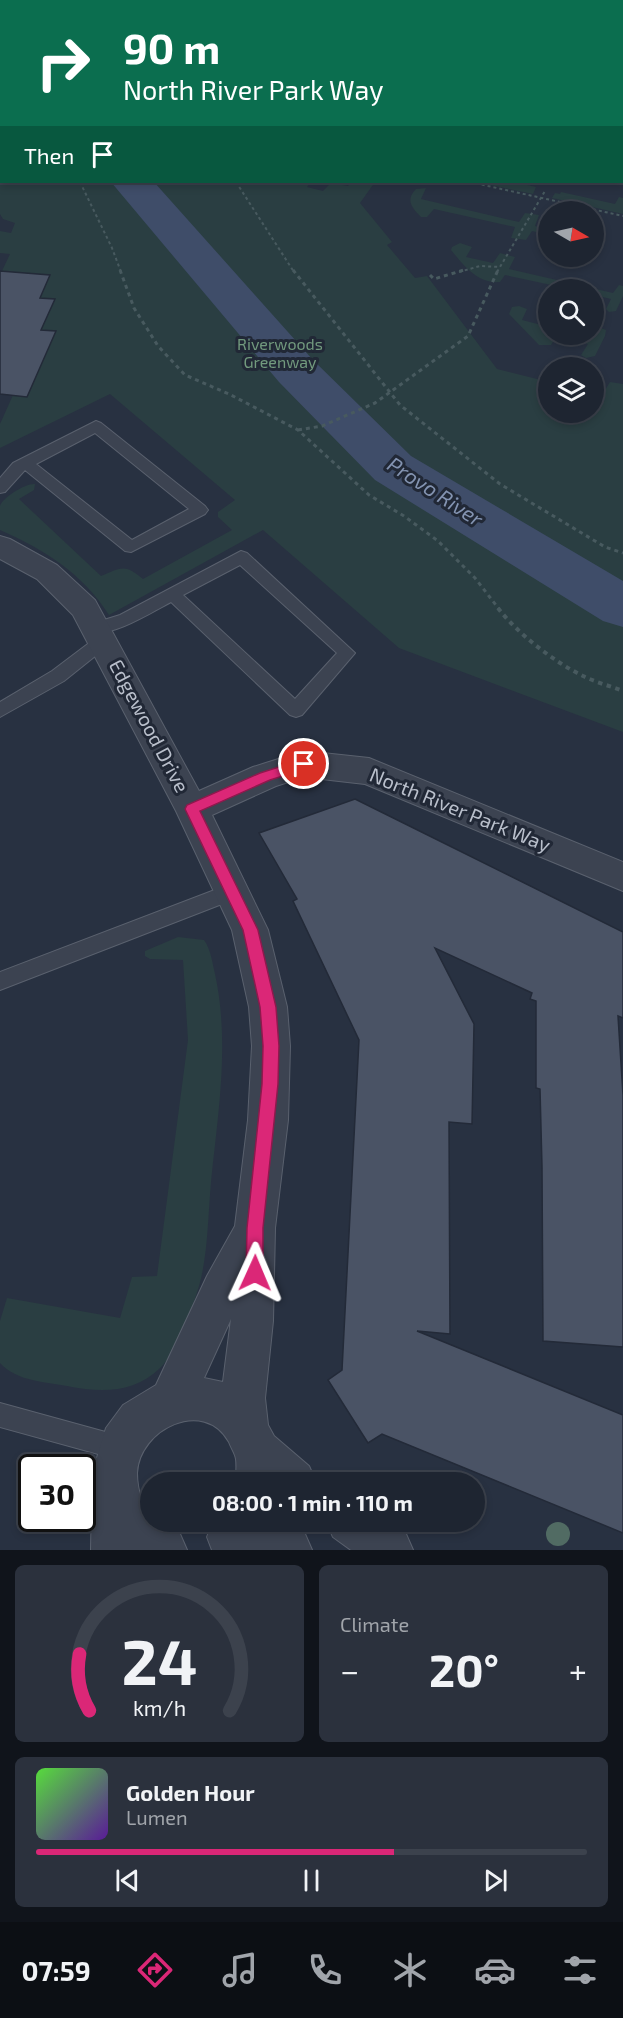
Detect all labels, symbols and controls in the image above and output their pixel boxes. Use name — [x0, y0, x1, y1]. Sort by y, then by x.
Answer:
text: 90 m — [123, 22, 220, 72]
icon: right — [24, 24, 102, 102]
text: North River Park Way — [123, 73, 384, 105]
icon: arrive — [86, 138, 119, 171]
text: Then — [24, 142, 74, 168]
north arrow — [538, 201, 604, 267]
map controls — [538, 201, 604, 423]
button: search — [538, 279, 604, 345]
park label: Riverwoods Greenway — [237, 334, 323, 371]
button: layers — [538, 357, 604, 423]
water label: Provo River — [383, 451, 489, 531]
street label: Edgewood Drive — [105, 655, 195, 796]
pin — [278, 738, 329, 789]
icon: arrive — [287, 747, 320, 780]
street label: North River Park Way — [366, 762, 555, 856]
position arrow — [223, 1241, 287, 1305]
speed limit sign: 30 — [18, 1454, 96, 1532]
text: 08:00 · 1 min · 110 m — [212, 1489, 413, 1515]
text: Climate — [340, 1612, 409, 1636]
text: 24 — [121, 1623, 197, 1698]
text: 20° — [429, 1642, 499, 1696]
text: − — [340, 1650, 359, 1690]
text: + — [569, 1650, 587, 1690]
text: km/h — [133, 1695, 186, 1720]
text: Golden Hour — [126, 1779, 255, 1805]
text: Lumen — [126, 1805, 188, 1829]
icon: previous — [111, 1864, 144, 1897]
icon: pause — [295, 1864, 328, 1897]
icon: next — [479, 1864, 512, 1897]
icon: directions — [134, 1949, 176, 1991]
icon: music — [219, 1949, 261, 1991]
icon: phone — [304, 1949, 346, 1991]
icon: climate — [389, 1949, 431, 1991]
icon: car — [474, 1949, 516, 1991]
icon: filters — [559, 1949, 601, 1991]
text: 07:59 — [22, 1954, 91, 1986]

